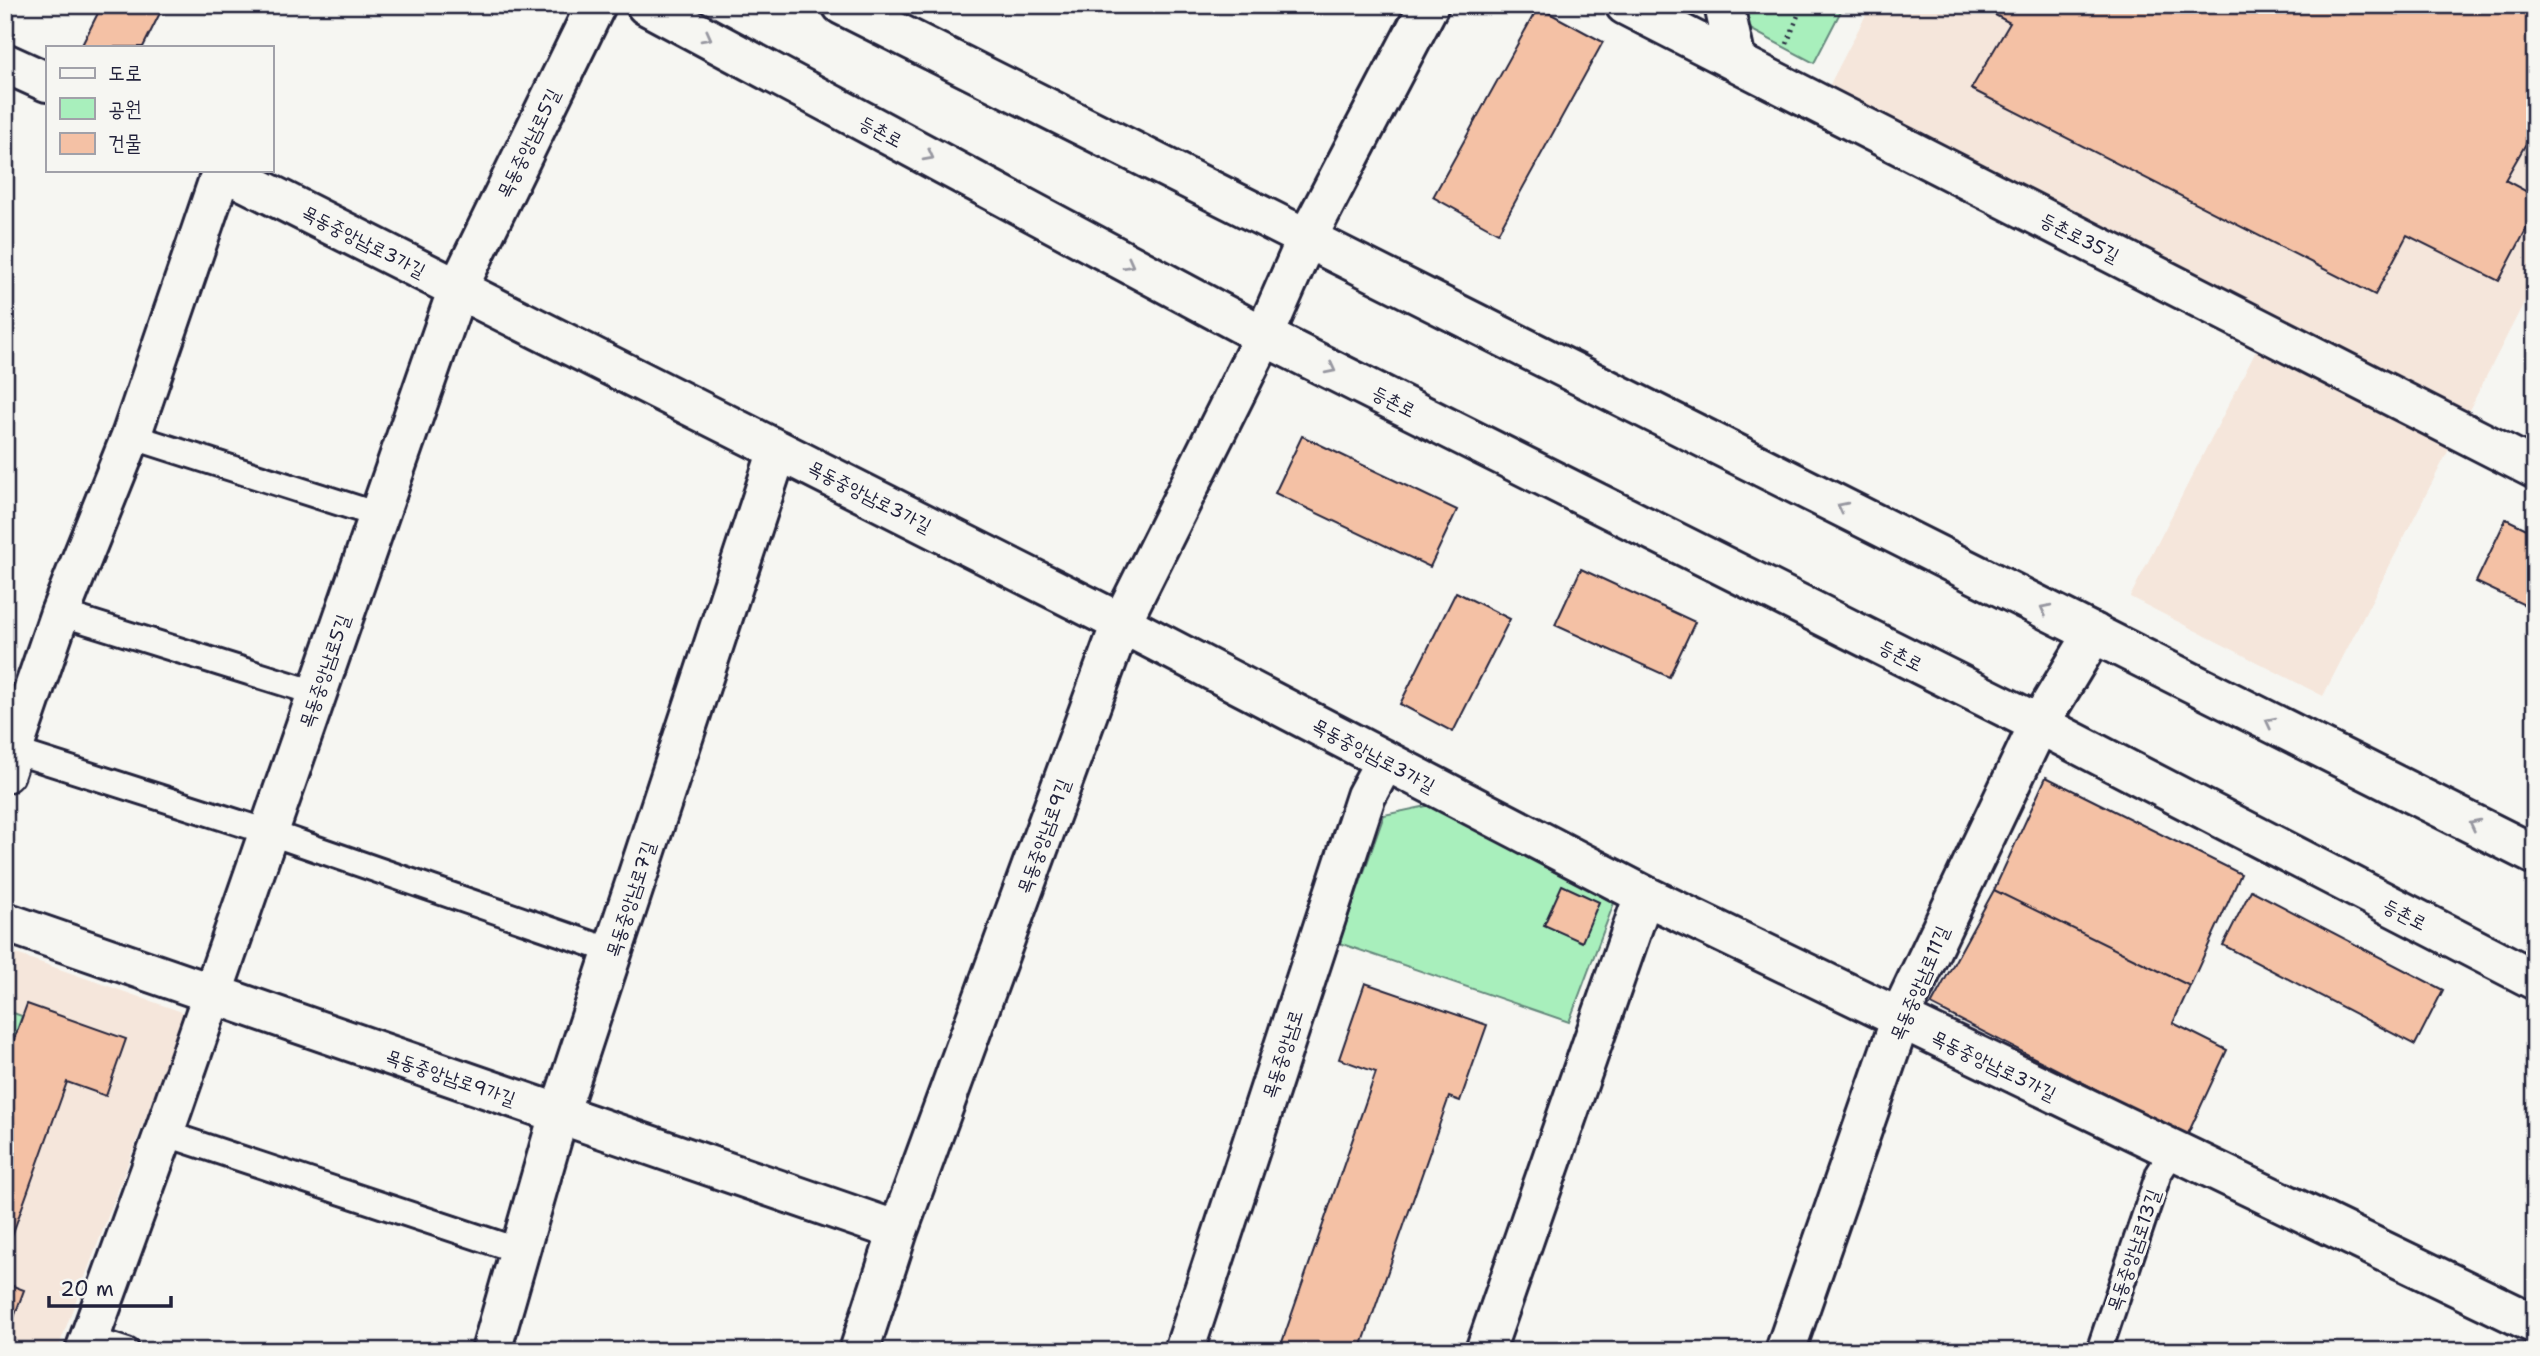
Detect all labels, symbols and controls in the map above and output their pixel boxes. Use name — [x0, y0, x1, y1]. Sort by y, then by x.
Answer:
one-way arrow — [699, 29, 712, 43]
legend — [46, 46, 273, 172]
text: 도로 — [108, 59, 142, 87]
street label: 목동중앙남로5길 — [491, 84, 566, 202]
text: 공원 — [108, 95, 142, 123]
street label: 등촌로 — [855, 110, 907, 153]
text: 건물 — [108, 129, 142, 157]
one-way arrow — [922, 148, 934, 162]
street label: 목동중앙남로3가길 — [298, 200, 430, 283]
street label: 등촌로35길 — [2036, 207, 2124, 268]
one-way arrow — [1122, 256, 1135, 269]
one-way arrow — [1324, 361, 1336, 375]
street label: 등촌로 — [1368, 380, 1420, 423]
street label: 목동중앙남로3가길 — [804, 455, 936, 538]
one-way arrow — [1837, 501, 1849, 515]
one-way arrow — [2040, 603, 2052, 617]
street label: 목동중앙남로5길 — [293, 611, 356, 731]
street label: 등촌로 — [1875, 634, 1927, 677]
street label: 목동중앙남로3가길 — [1308, 713, 1440, 798]
one-way arrow — [2265, 716, 2277, 730]
street label: 목동중앙남로9길 — [1011, 775, 1076, 897]
one-way arrow — [2469, 818, 2481, 832]
street label: 목동중앙남로7길 — [600, 838, 661, 960]
street label: 등촌로 — [2379, 893, 2431, 936]
street label: 목동중앙남로11길 — [1884, 922, 1955, 1044]
street label: 목동중앙남로 — [1256, 1007, 1309, 1102]
street label: 목동중앙남로3가길 — [1927, 1024, 2060, 1106]
street label: 목동중앙남로9가길 — [383, 1044, 519, 1111]
street label: 목동중앙남로13길 — [2101, 1186, 2166, 1314]
scale bar — [49, 1265, 172, 1309]
text: 20 m — [60, 1275, 114, 1303]

